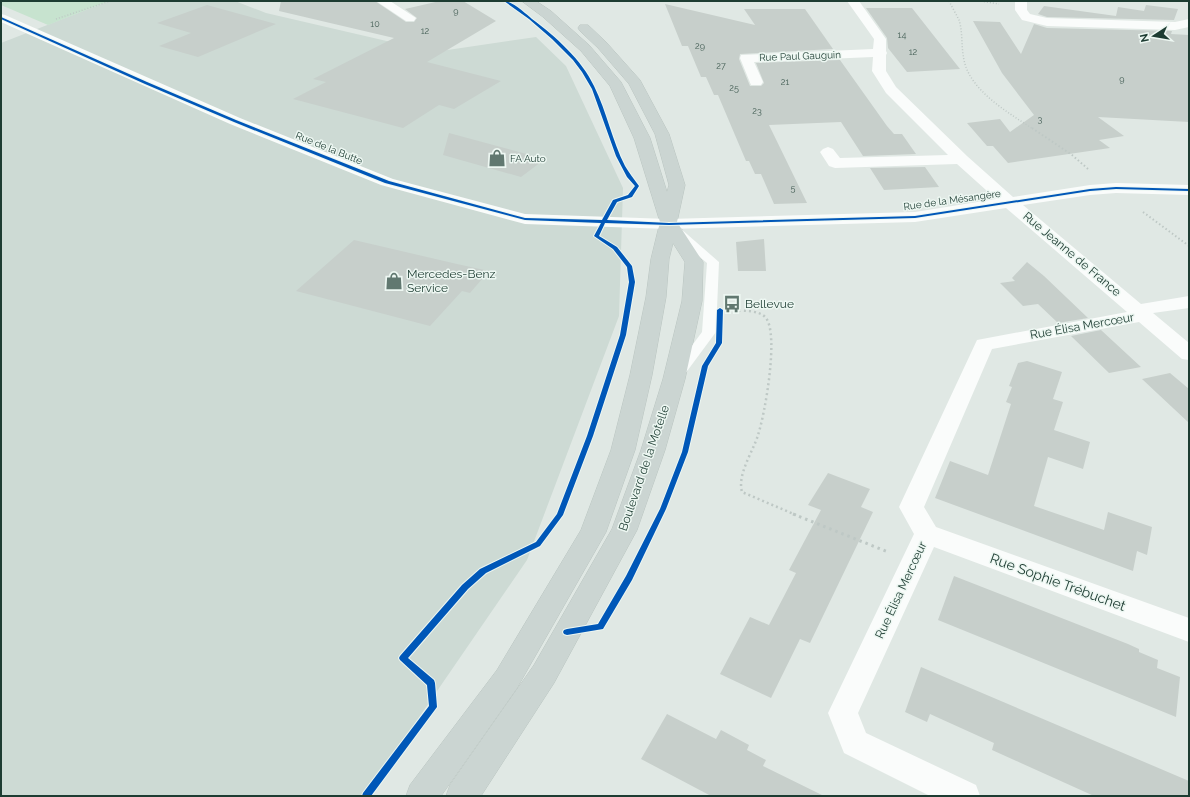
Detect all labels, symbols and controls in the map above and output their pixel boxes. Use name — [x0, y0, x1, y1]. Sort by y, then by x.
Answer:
house number: 9 — [453, 6, 459, 16]
north arrow — [1134, 16, 1174, 56]
house number: 10 — [370, 19, 380, 29]
house number: 12 — [421, 26, 430, 36]
house number: 14 — [898, 30, 906, 40]
text: N — [1137, 33, 1152, 43]
house number: 29 — [695, 41, 705, 51]
house number: 12 — [909, 47, 918, 57]
street label: Rue Paul Gauguin — [759, 49, 841, 63]
house number: 27 — [716, 61, 726, 71]
house number: 9 — [1119, 74, 1125, 84]
house number: 21 — [781, 77, 789, 87]
house number: 25 — [729, 83, 739, 93]
house number: 23 — [752, 106, 762, 116]
house number: 3 — [1038, 114, 1043, 124]
street label: Rue de la Butte — [294, 130, 364, 166]
shop icon: FA Auto — [487, 148, 507, 168]
place label: FA Auto — [510, 153, 546, 164]
house number: 5 — [791, 183, 796, 193]
street label: Rue de la Mésangère — [903, 188, 1001, 212]
street label: Rue Jeanne de France — [1020, 209, 1124, 299]
place label: Mercedes-Benz Service — [407, 267, 495, 295]
shop icon: Mercedes-Benz Service — [384, 271, 404, 291]
bus stop icon: Bellevue — [722, 294, 742, 314]
place label: Bellevue — [745, 297, 794, 311]
street label: Rue Élisa Mercœur — [1029, 310, 1136, 342]
street label: Boulevard de la Motelle — [616, 403, 672, 533]
street label: Rue Élisa Mercœur — [872, 539, 930, 641]
street label: Rue Sophie Trébuchet — [988, 550, 1128, 614]

